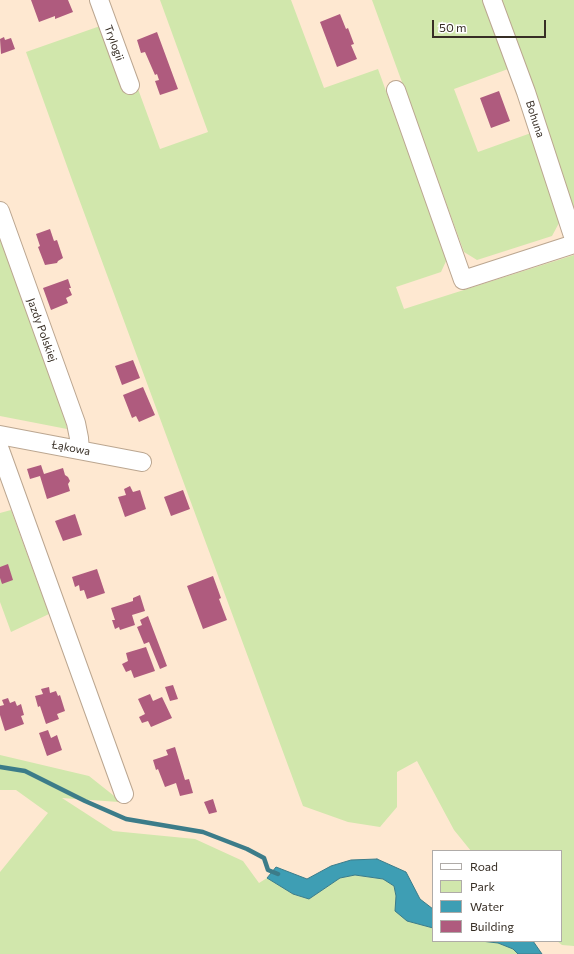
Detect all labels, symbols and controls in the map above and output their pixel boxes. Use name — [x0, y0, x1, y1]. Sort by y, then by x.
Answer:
scale bar — [434, 12, 548, 38]
text: 50 m — [439, 20, 467, 34]
street label: Trylogii — [101, 23, 127, 63]
street label: Bohuna — [523, 99, 547, 139]
street label: Jazdy Polskiej — [24, 296, 60, 364]
street label: Łąkowa — [51, 438, 91, 458]
legend — [432, 850, 562, 942]
text: Road — [470, 859, 498, 873]
text: Park — [470, 879, 495, 893]
text: Water — [470, 899, 504, 913]
text: Building — [470, 919, 514, 933]

